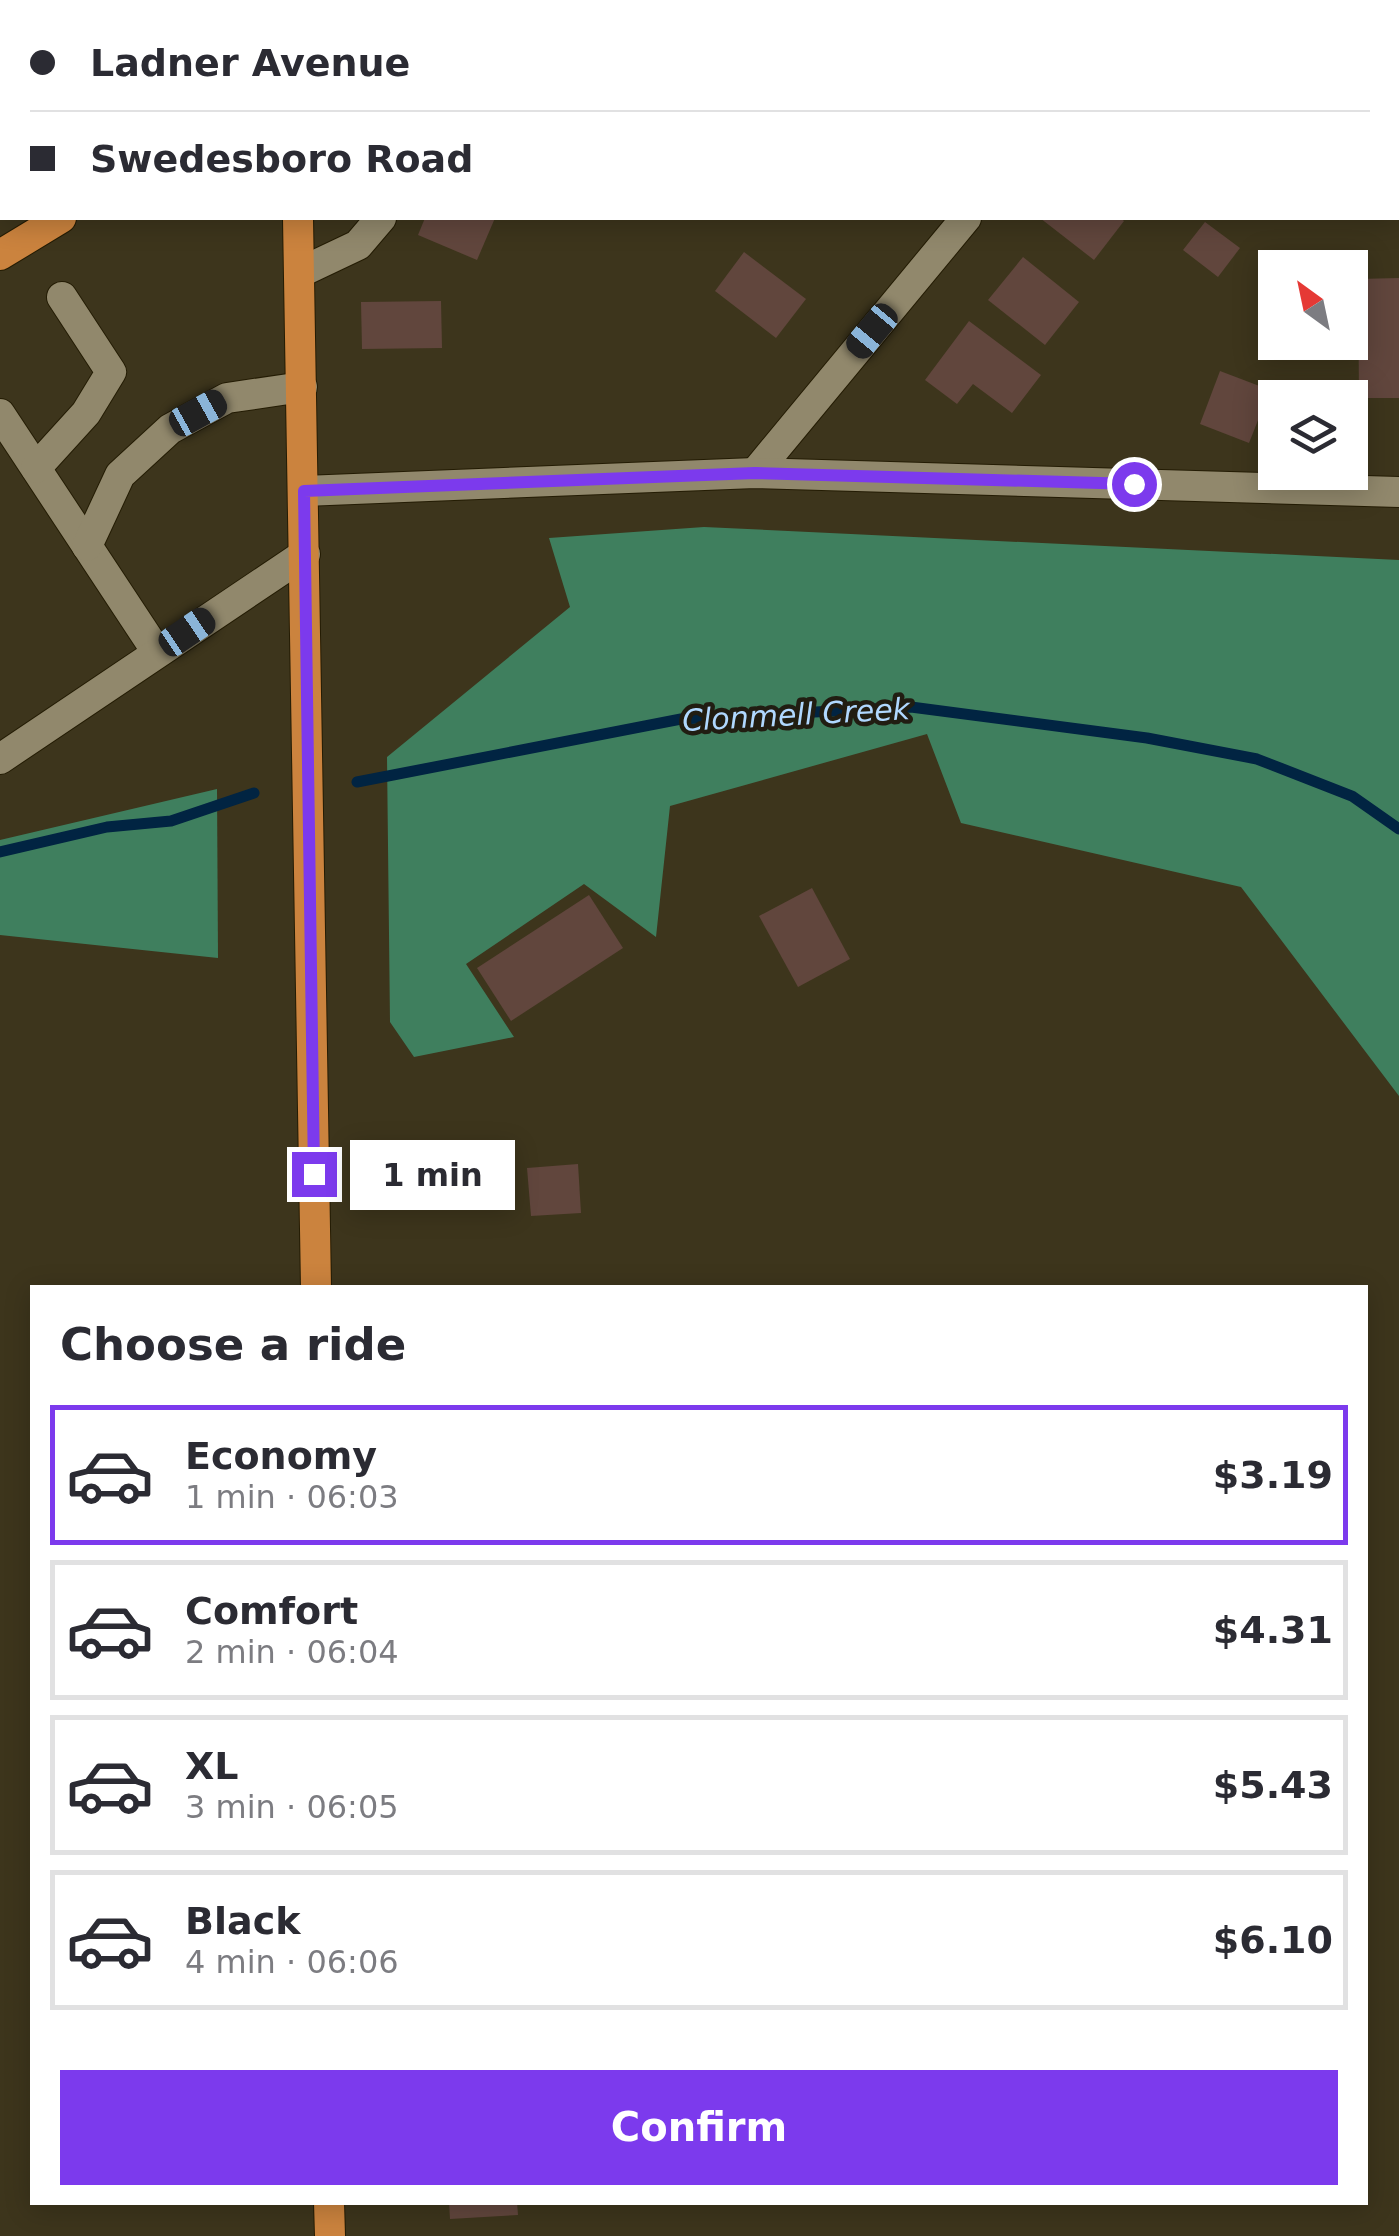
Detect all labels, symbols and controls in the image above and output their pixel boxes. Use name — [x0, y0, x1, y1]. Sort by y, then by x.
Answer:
text: Ladner Avenue — [90, 41, 410, 85]
text: Swedesboro Road — [90, 137, 473, 181]
north arrow — [1258, 250, 1368, 360]
map controls — [1258, 250, 1368, 490]
car — [841, 298, 903, 364]
button: layers — [1258, 380, 1368, 490]
car — [164, 385, 232, 441]
route start — [1112, 462, 1157, 507]
car — [154, 603, 220, 661]
water label: Clonmell Creek — [681, 691, 912, 738]
callout: 1 min — [349, 1139, 514, 1209]
route end — [292, 1152, 337, 1197]
text: 1 min — [382, 1156, 483, 1194]
text: Choose a ride — [60, 1318, 406, 1371]
icon: car — [65, 1430, 155, 1520]
text: Economy — [185, 1434, 377, 1478]
text: $3.19 — [1213, 1453, 1333, 1497]
text: 1 min · 06:03 — [185, 1478, 399, 1516]
icon: car — [65, 1585, 155, 1675]
text: Comfort — [185, 1589, 358, 1633]
text: $4.31 — [1213, 1608, 1333, 1652]
text: 2 min · 06:04 — [185, 1633, 399, 1671]
icon: car — [65, 1740, 155, 1830]
text: XL — [185, 1744, 239, 1788]
text: $5.43 — [1213, 1763, 1333, 1807]
text: 3 min · 06:05 — [185, 1788, 399, 1826]
icon: car — [65, 1895, 155, 1985]
text: Black — [185, 1899, 300, 1943]
text: $6.10 — [1213, 1918, 1333, 1962]
text: 4 min · 06:06 — [185, 1943, 399, 1981]
button: Confirm — [60, 2070, 1338, 2185]

